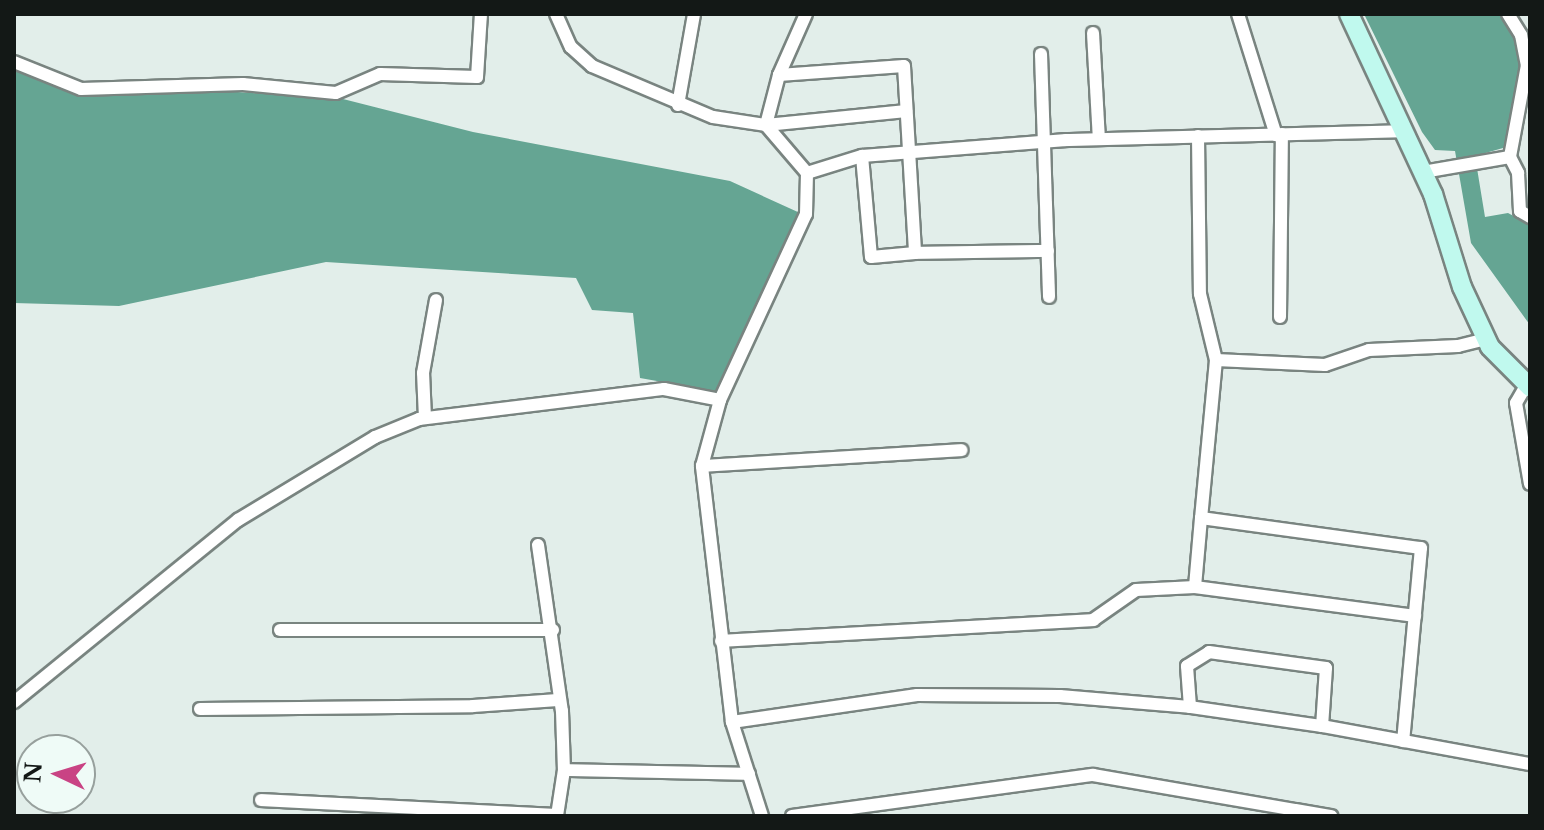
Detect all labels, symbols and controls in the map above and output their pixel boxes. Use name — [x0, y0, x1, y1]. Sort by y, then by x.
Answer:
north arrow — [16, 734, 96, 814]
text: N — [19, 761, 48, 784]

